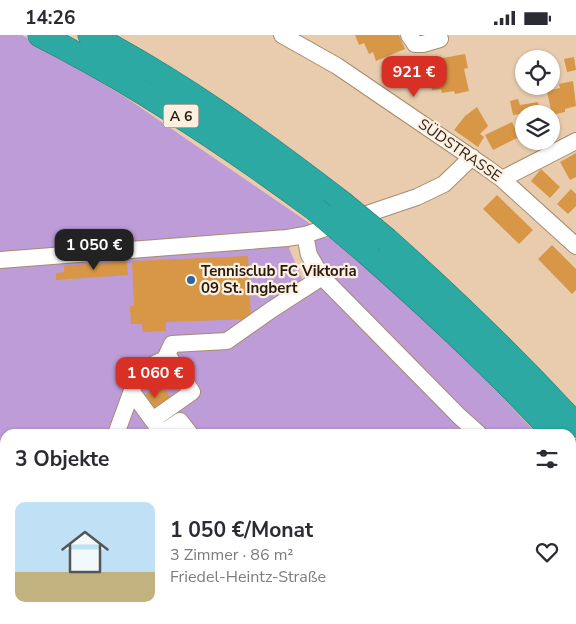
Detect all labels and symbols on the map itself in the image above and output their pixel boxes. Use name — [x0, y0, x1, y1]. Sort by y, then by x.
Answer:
pin: 921 € — [379, 55, 449, 98]
road number: A 6 — [164, 105, 198, 127]
street label: SÜDSTRASSE — [414, 114, 506, 186]
pin: 1 050 € — [48, 229, 140, 271]
place label: Tennisclub FC Viktoria 09 St. Ingbert — [201, 261, 357, 298]
marker: Tennisclub FC Viktoria 09 St. Ingbert — [185, 274, 197, 286]
pin: 1 060 € — [109, 357, 201, 399]

